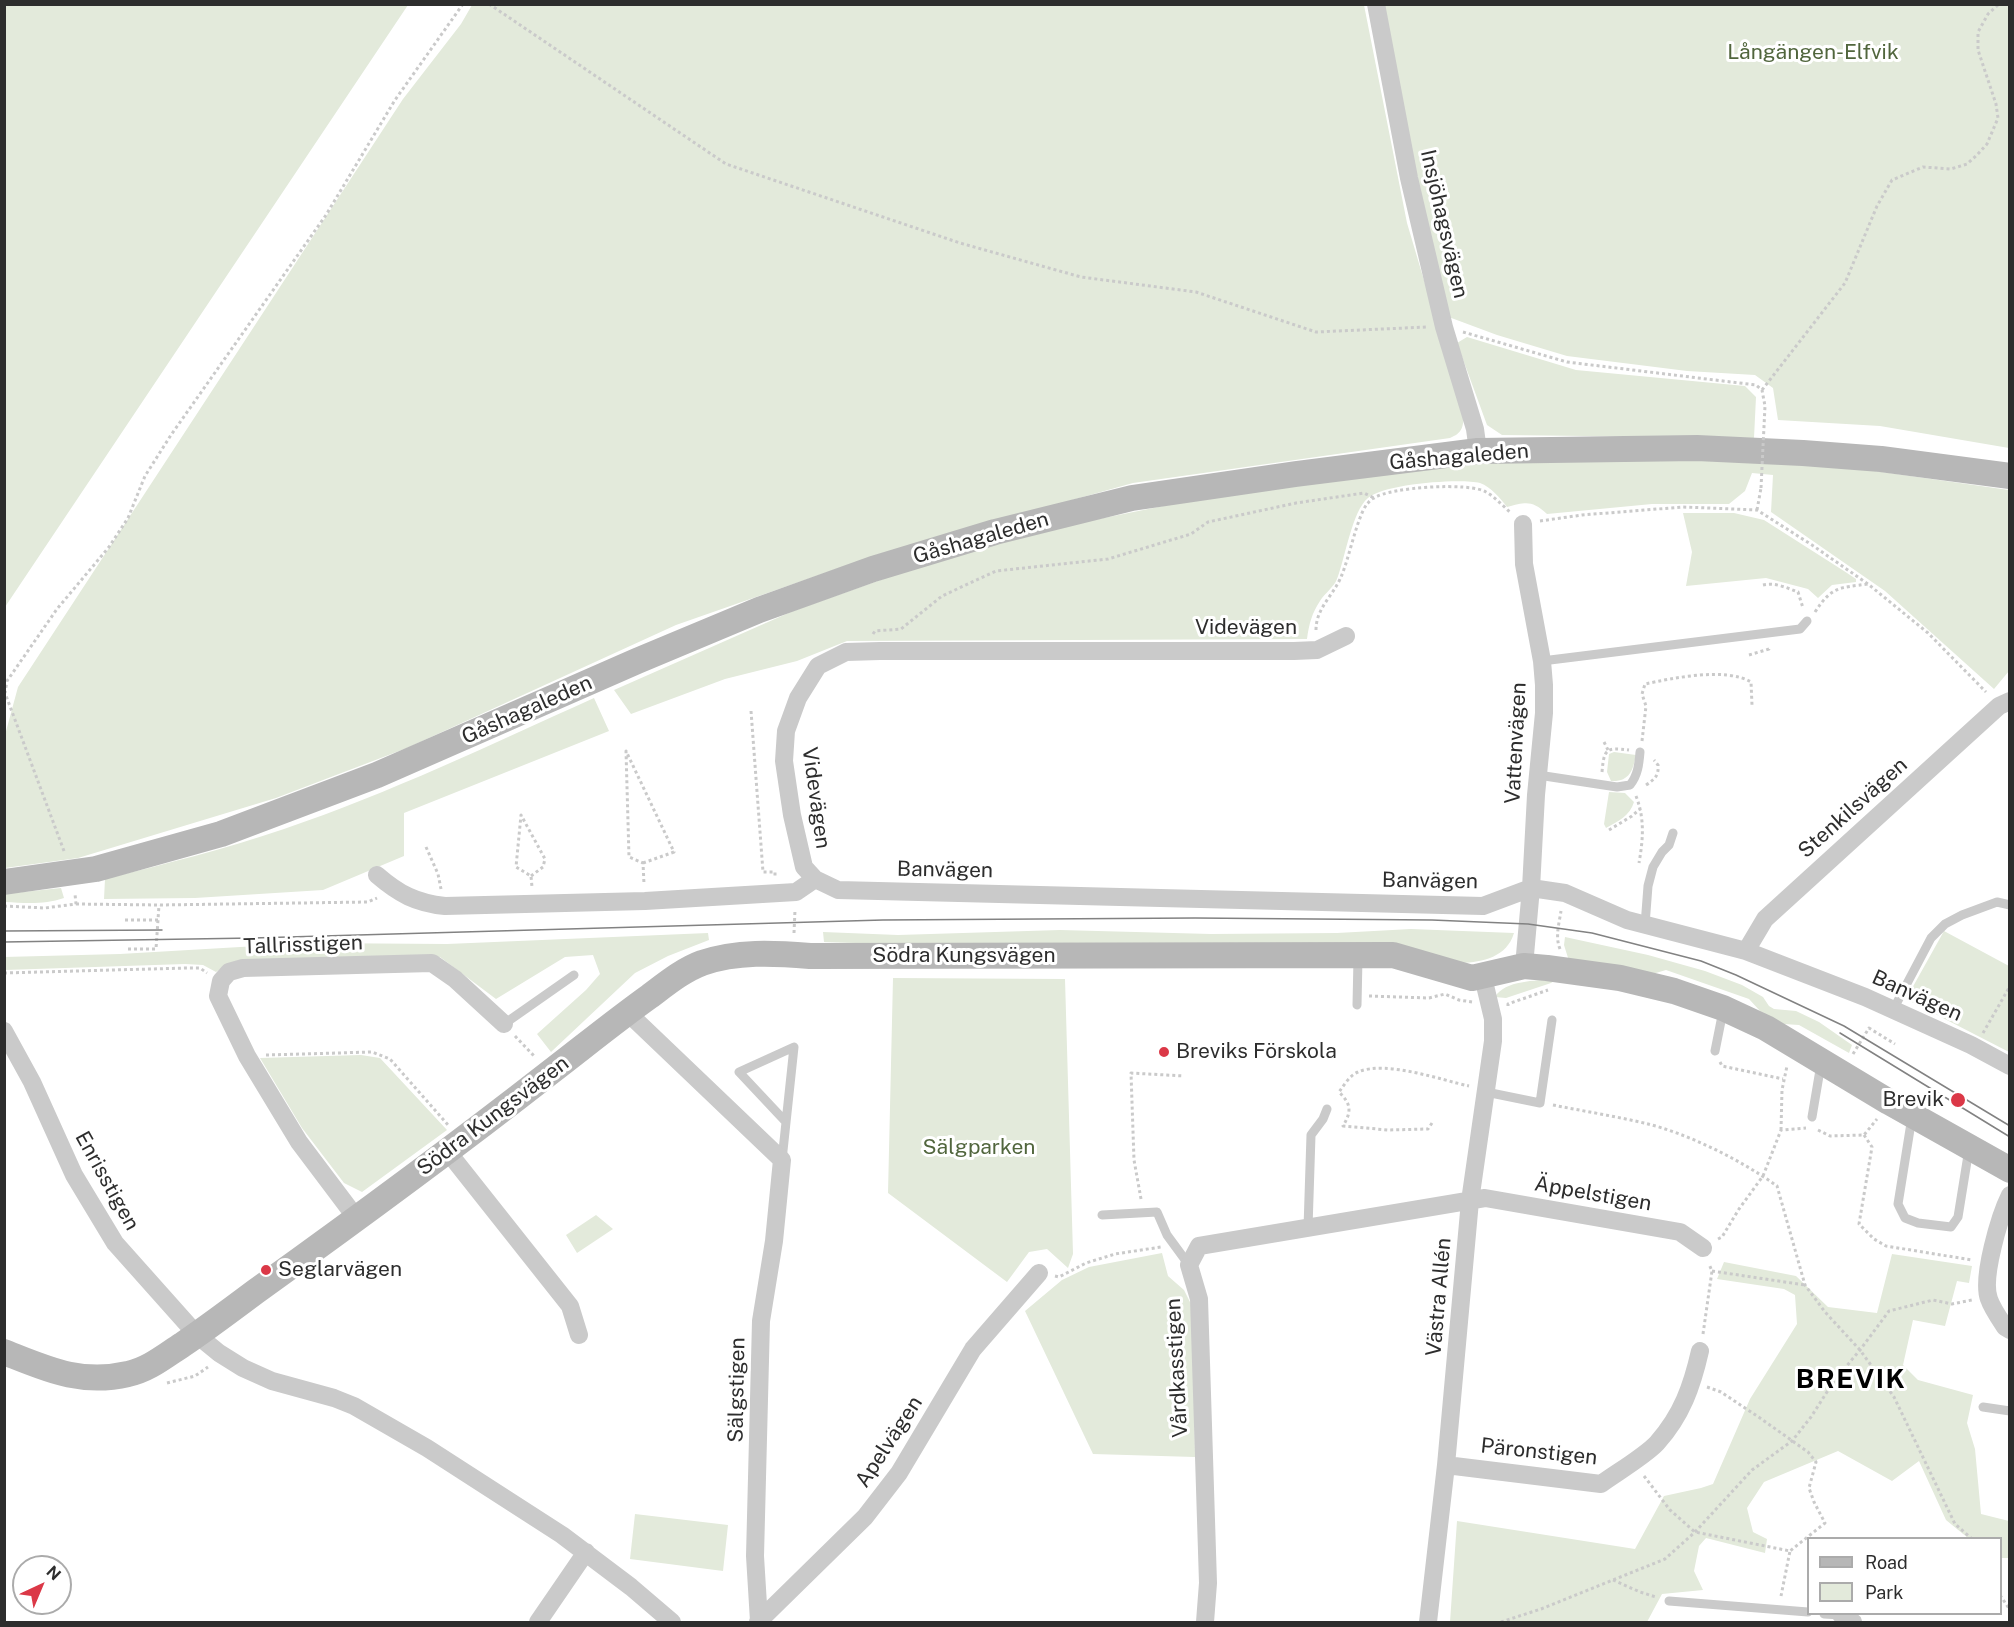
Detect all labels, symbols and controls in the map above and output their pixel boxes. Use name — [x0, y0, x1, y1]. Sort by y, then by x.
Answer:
park label: Långängen-Elfvik — [1727, 40, 1899, 66]
street label: Insjöhagsvägen — [1415, 147, 1473, 301]
street label: Gåshagaleden — [1388, 438, 1530, 476]
street label: Gåshagaleden — [910, 507, 1052, 569]
street label: Videvägen — [1195, 615, 1297, 641]
street label: Gåshagaleden — [458, 670, 596, 750]
street label: Vattenvägen — [1500, 682, 1532, 804]
street label: Videvägen — [796, 746, 836, 850]
street label: Stenkilsvägen — [1793, 752, 1913, 864]
street label: Banvägen — [897, 857, 993, 883]
street label: Banvägen — [1382, 868, 1478, 894]
street label: Tallrisstigen — [243, 930, 363, 960]
street label: Södra Kungsvägen — [872, 943, 1056, 969]
street label: Banvägen — [1868, 965, 1966, 1027]
place label: Breviks Förskola — [1176, 1039, 1337, 1065]
marker: Breviks Förskola — [1157, 1045, 1171, 1059]
street label: Södra Kungsvägen — [412, 1051, 574, 1181]
place label: Brevik — [1882, 1087, 1944, 1113]
marker: Brevik — [1949, 1091, 1967, 1109]
street label: Enrisstigen — [69, 1127, 145, 1235]
park label: Sälgparken — [923, 1135, 1035, 1161]
street label: Äppelstigen — [1533, 1171, 1653, 1217]
street label: Västra Allén — [1421, 1237, 1457, 1357]
place label: Seglarvägen — [278, 1257, 402, 1283]
marker: Seglarvägen — [259, 1263, 273, 1277]
street label: Vårdkasstigen — [1161, 1298, 1193, 1438]
street label: Sälgstigen — [723, 1337, 751, 1443]
district label: BREVIK — [1796, 1364, 1906, 1396]
street label: Apelvägen — [850, 1392, 928, 1492]
street label: Päronstigen — [1479, 1433, 1599, 1471]
legend — [1807, 1537, 2002, 1615]
text: Road — [1865, 1552, 1908, 1573]
north arrow — [12, 1555, 72, 1615]
text: N — [42, 1562, 65, 1584]
text: Park — [1865, 1582, 1903, 1603]

